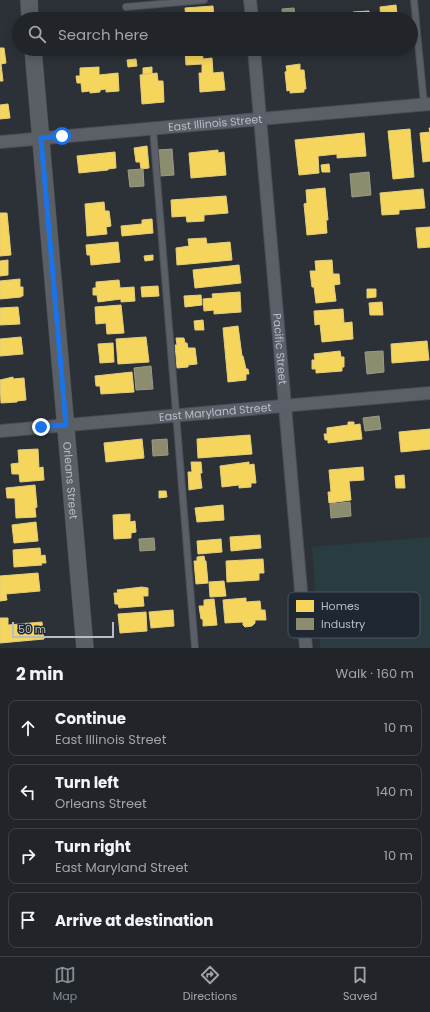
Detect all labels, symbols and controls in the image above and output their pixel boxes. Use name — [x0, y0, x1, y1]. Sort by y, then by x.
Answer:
search box — [12, 12, 418, 56]
icon: search — [26, 23, 48, 45]
text: Search here — [58, 24, 148, 45]
street label: East Illinois Street — [167, 111, 263, 135]
route start — [53, 127, 71, 145]
street label: Pacific Street — [269, 313, 291, 385]
street label: East Maryland Street — [158, 399, 272, 425]
route end — [32, 418, 50, 436]
street label: Orleans Street — [59, 441, 82, 520]
legend — [288, 592, 420, 638]
text: Homes — [321, 598, 360, 614]
text: Industry — [321, 616, 366, 632]
scale bar — [12, 620, 114, 639]
text: 50 m — [18, 621, 46, 637]
text: 2 min — [16, 662, 64, 686]
text: Walk · 160 m — [335, 664, 414, 683]
text: Continue — [55, 708, 126, 729]
icon: ahead — [17, 717, 39, 739]
text: 10 m — [384, 718, 413, 737]
text: East Illinois Street — [55, 730, 166, 749]
text: Turn left — [55, 772, 119, 793]
icon: left — [17, 781, 39, 803]
text: 140 m — [376, 782, 413, 801]
text: Orleans Street — [55, 794, 147, 813]
text: Turn right — [55, 836, 131, 857]
icon: right — [17, 845, 39, 867]
text: 10 m — [384, 846, 413, 865]
text: East Maryland Street — [55, 858, 188, 877]
icon: arrive — [17, 909, 39, 931]
text: Arrive at destination — [55, 910, 213, 931]
tab: Map — [53, 964, 77, 1005]
tab: Directions — [183, 964, 237, 1005]
tab: Saved — [343, 964, 377, 1005]

